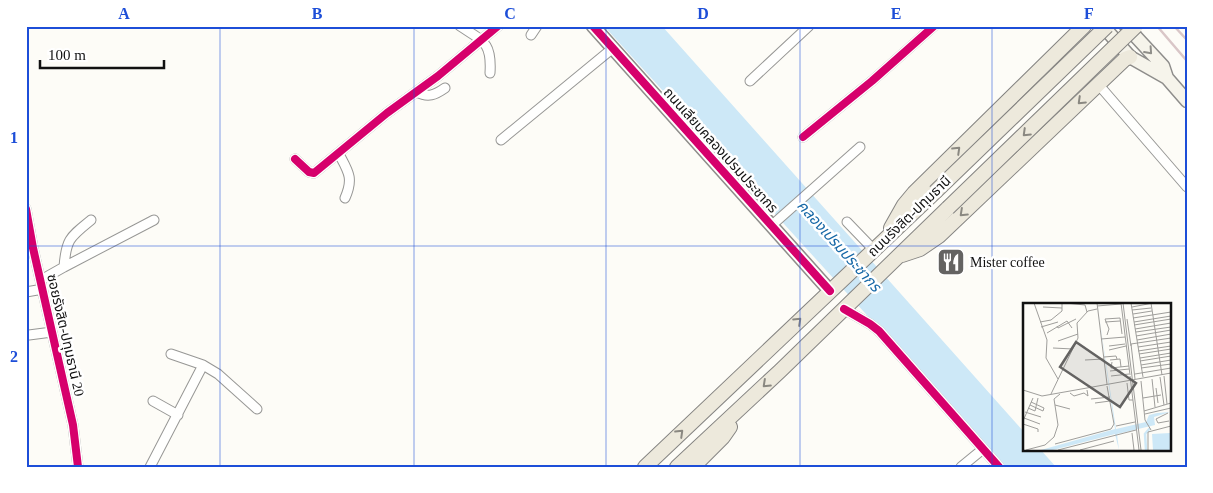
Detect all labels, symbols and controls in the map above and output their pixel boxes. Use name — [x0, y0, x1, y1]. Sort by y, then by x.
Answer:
text: A — [118, 5, 130, 22]
text: B — [312, 5, 323, 22]
text: C — [504, 5, 516, 22]
text: D — [697, 5, 709, 22]
text: E — [891, 5, 901, 22]
text: F — [1084, 5, 1094, 22]
scale bar — [40, 38, 164, 70]
one-way arrow — [1143, 45, 1152, 54]
text: 100 m — [48, 47, 86, 63]
street label: ถนนเลียบคลองเปรมประชากร — [661, 85, 781, 216]
one-way arrow — [1078, 95, 1087, 104]
one-way arrow — [1022, 127, 1031, 136]
text: 1 — [10, 129, 18, 146]
one-way arrow — [952, 147, 961, 156]
street label: ถนนรังสิต-ปทุมธานี — [865, 173, 954, 260]
water label: คลองเปรมประชากร — [794, 197, 885, 296]
one-way arrow — [960, 207, 969, 216]
restaurant icon: Mister coffee — [936, 247, 966, 277]
place label: Mister coffee — [970, 255, 1045, 270]
street label: ซอยรังสิต-ปทุมธานี 20 — [43, 273, 87, 398]
inset map — [1023, 303, 1170, 450]
one-way arrow — [792, 318, 801, 327]
text: 2 — [10, 348, 18, 365]
one-way arrow — [762, 378, 771, 387]
one-way arrow — [674, 430, 683, 439]

